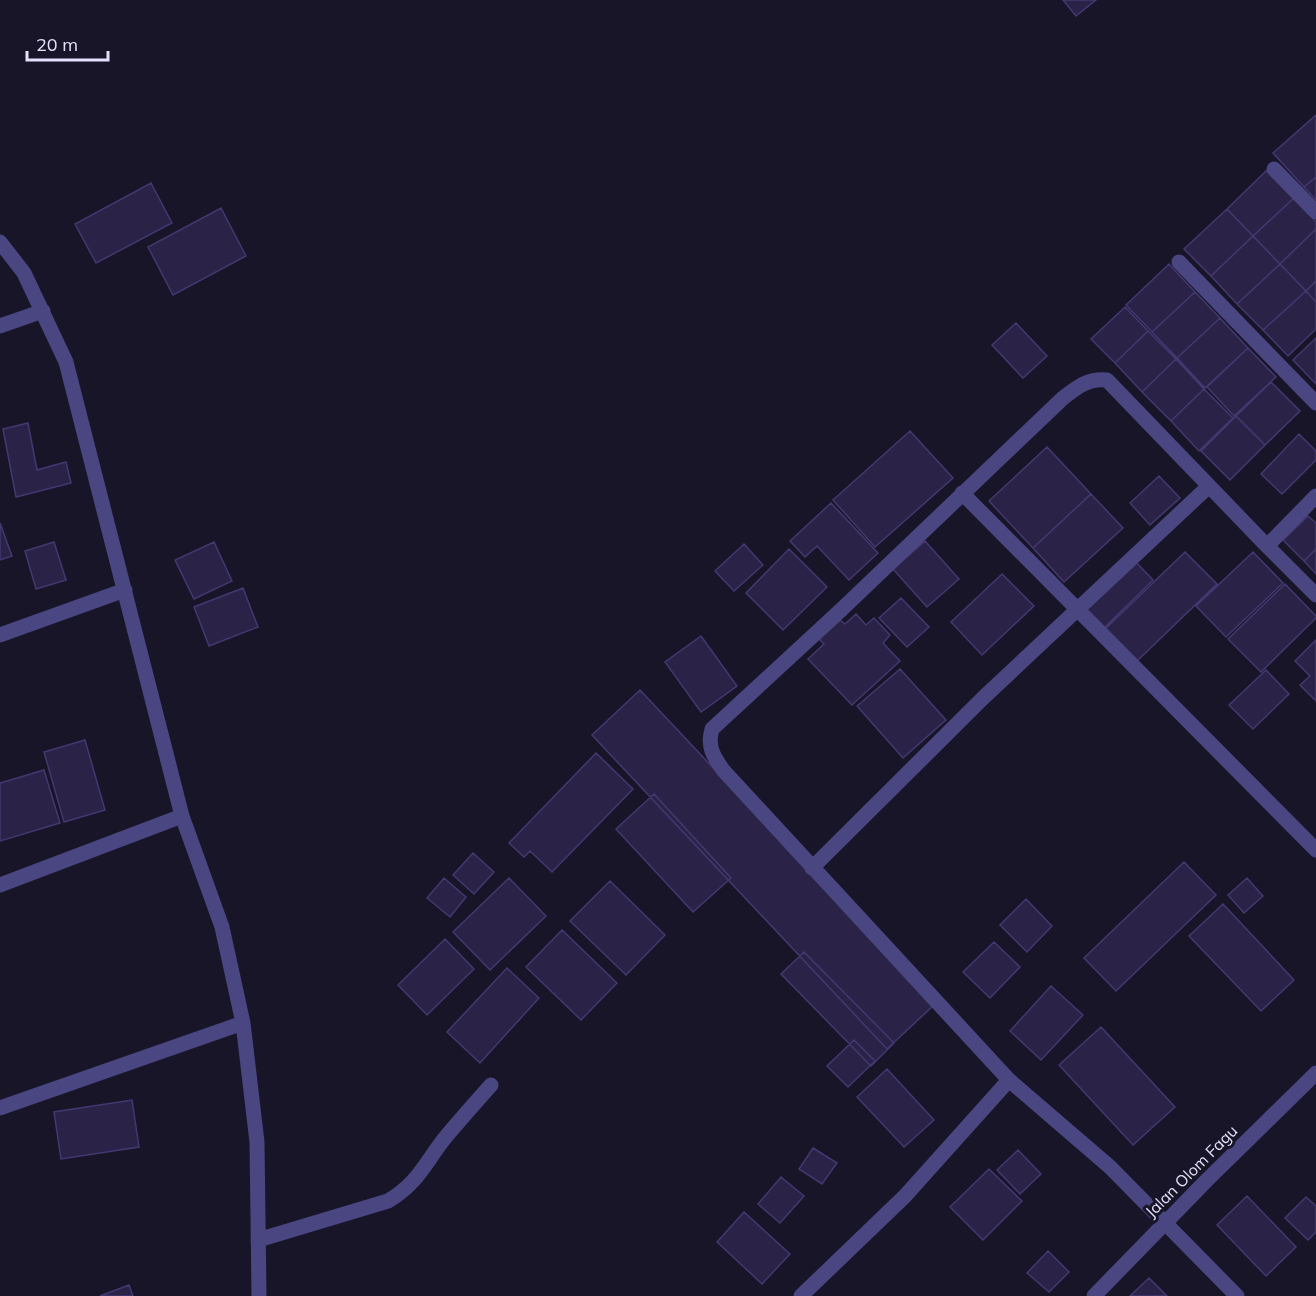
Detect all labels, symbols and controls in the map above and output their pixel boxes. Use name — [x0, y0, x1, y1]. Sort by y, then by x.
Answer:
scale bar — [27, 24, 108, 62]
text: 20 m — [36, 33, 78, 56]
street label: Jalan Olom Fagu — [1141, 1121, 1241, 1221]

